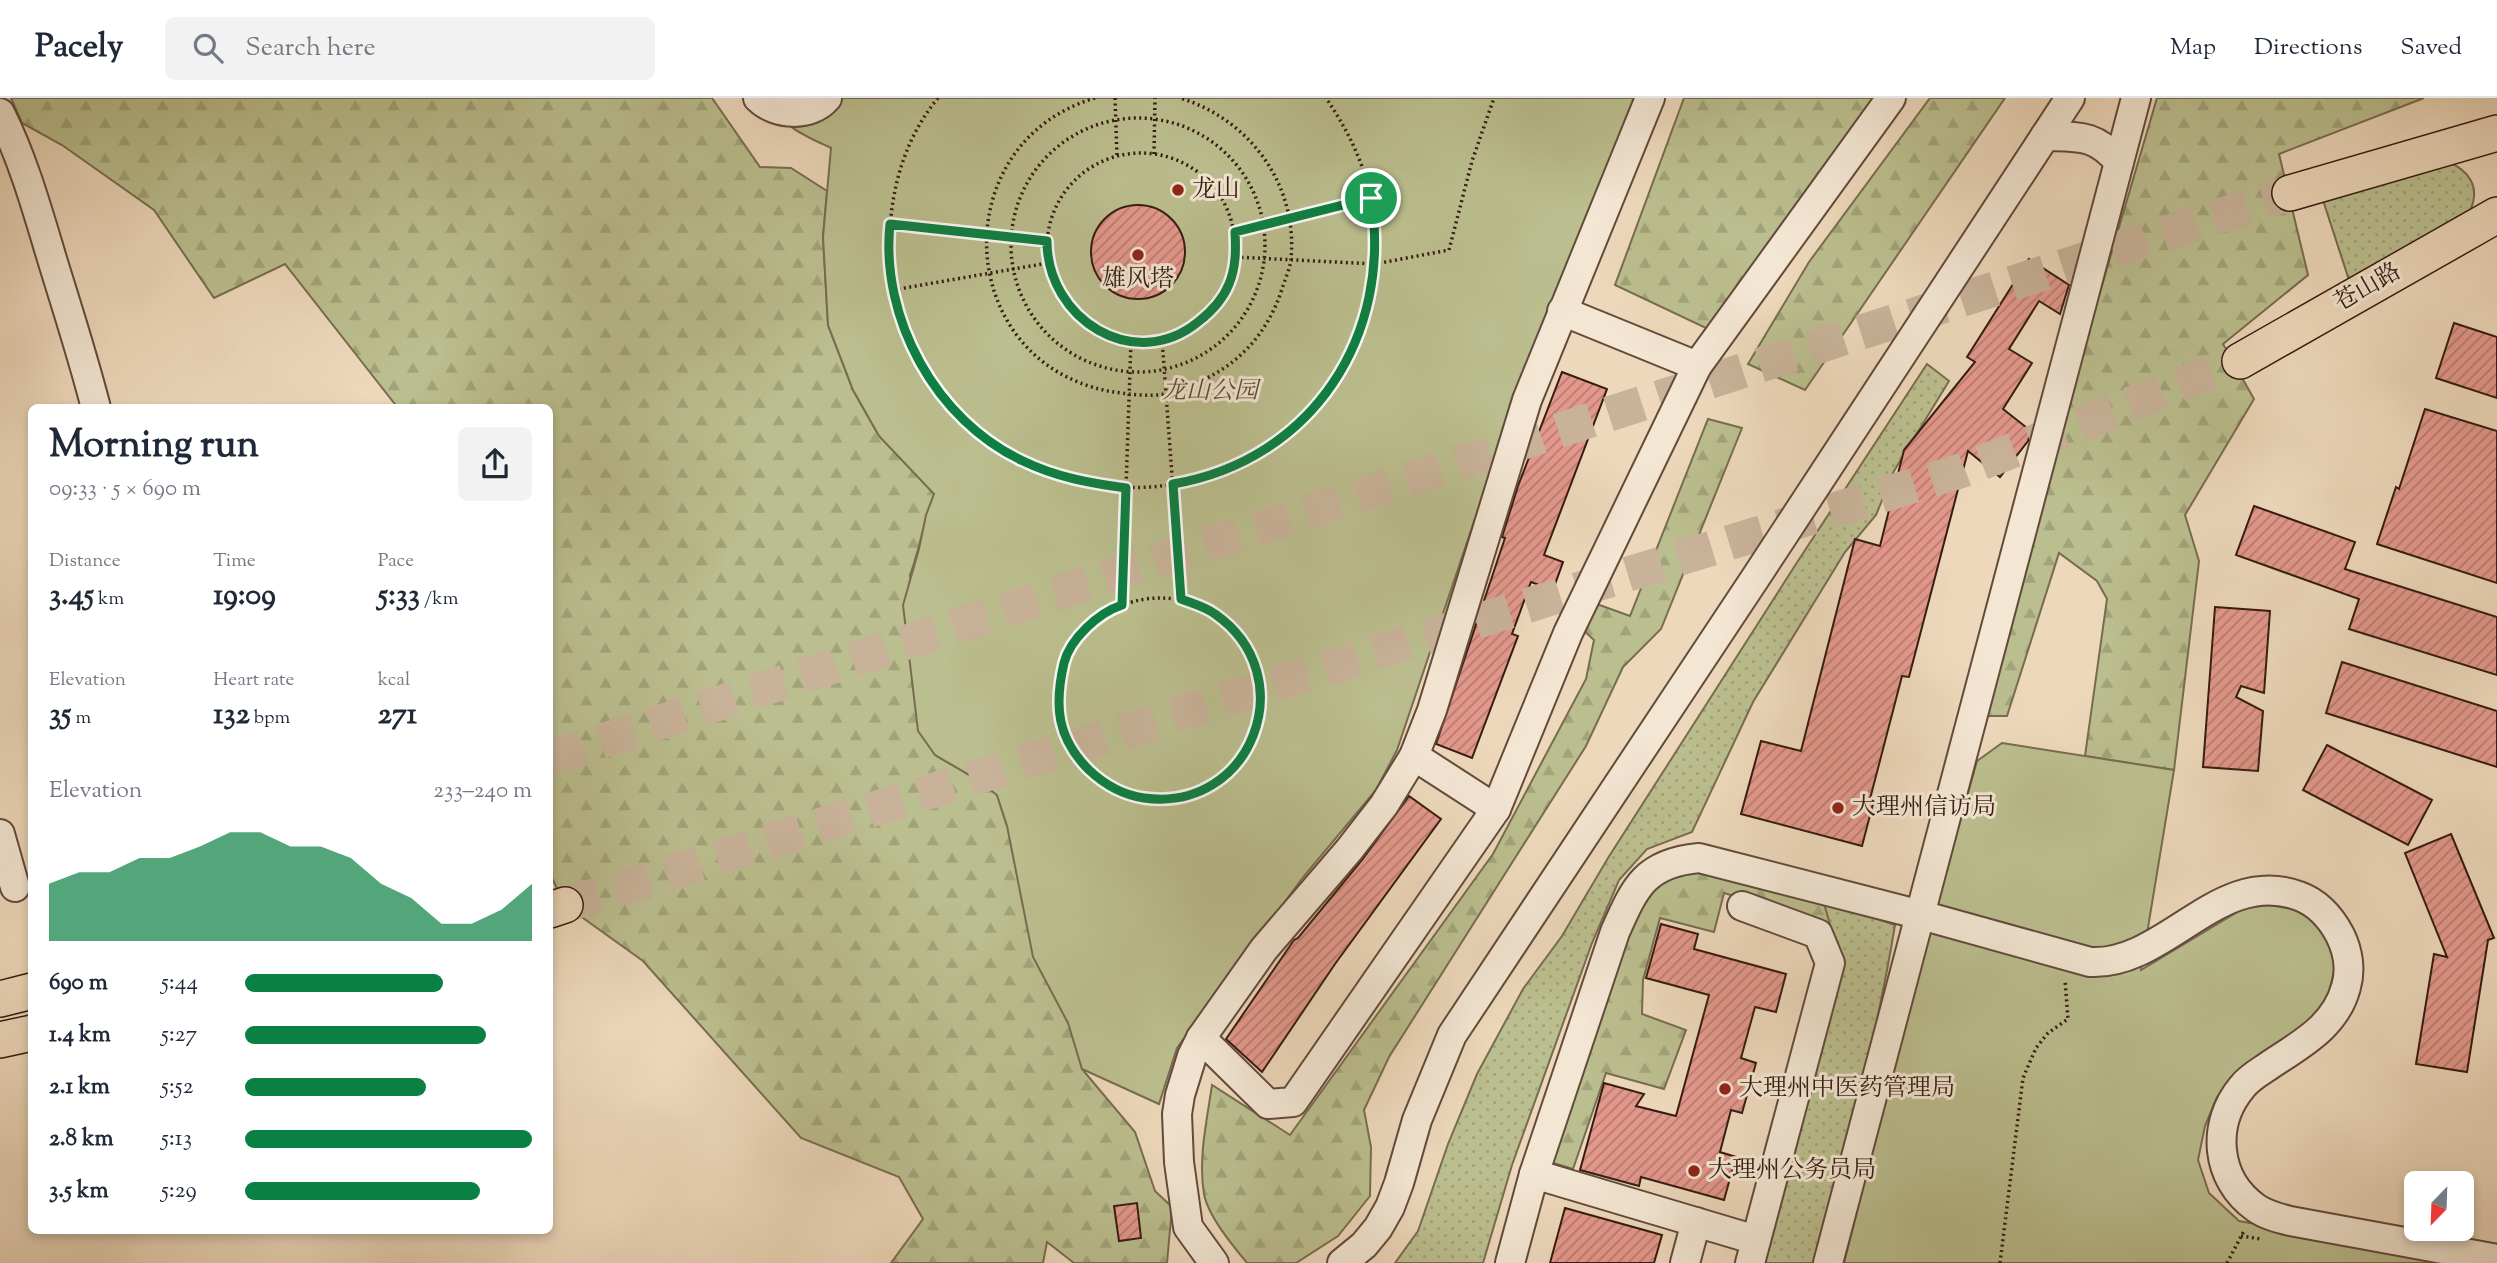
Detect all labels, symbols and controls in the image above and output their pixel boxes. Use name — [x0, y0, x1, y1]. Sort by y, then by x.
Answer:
search box — [165, 17, 655, 80]
text: Pacely — [35, 24, 123, 72]
icon: search — [189, 29, 227, 67]
text: Search here — [245, 30, 376, 67]
text: Map — [2170, 31, 2216, 65]
text: Directions — [2254, 31, 2362, 65]
text: Saved — [2400, 31, 2462, 65]
pin — [1341, 168, 1401, 228]
place label: 龙山 — [1192, 173, 1240, 207]
icon: arrive — [1352, 179, 1390, 217]
marker: 龙山 — [1170, 182, 1186, 198]
marker: 雄风塔 — [1130, 247, 1146, 263]
street label: 苍山路 — [2328, 255, 2408, 321]
place label: 雄风塔 — [1102, 263, 1174, 297]
park label: 龙山公园 — [1162, 375, 1262, 409]
text: Morning run — [49, 420, 259, 474]
button: share — [458, 427, 532, 501]
text: 09:33 · 5 × 690 m — [49, 473, 201, 506]
text: Distance — [49, 548, 121, 575]
text: Time — [213, 548, 256, 575]
text: Pace — [378, 548, 414, 575]
text: 3.45 — [49, 575, 94, 618]
text: 19:09 — [213, 575, 276, 618]
text: 5:33 — [378, 575, 420, 618]
text: km — [94, 586, 124, 613]
text: /km — [420, 586, 458, 613]
text: Elevation — [49, 667, 126, 694]
text: Heart rate — [213, 667, 294, 694]
text: kcal — [378, 667, 410, 694]
text: 35 — [49, 694, 71, 737]
text: 132 — [213, 694, 250, 737]
text: 271 — [378, 694, 417, 737]
text: m — [71, 705, 91, 732]
text: bpm — [250, 705, 290, 732]
text: Elevation — [49, 775, 142, 808]
text: 233–240 m — [433, 775, 532, 808]
place label: 大理州信访局 — [1852, 791, 1996, 825]
marker: 大理州信访局 — [1830, 800, 1846, 816]
text: 690 m — [49, 967, 108, 1000]
text: 5:44 — [161, 967, 198, 1000]
text: 1.4 km — [49, 1019, 111, 1052]
text: 5:27 — [161, 1019, 197, 1052]
text: 2.1 km — [49, 1071, 110, 1104]
text: 5:52 — [161, 1071, 193, 1104]
place label: 大理州中医药管理局 — [1739, 1072, 1955, 1106]
marker: 大理州中医药管理局 — [1717, 1081, 1733, 1097]
text: 2.8 km — [49, 1123, 114, 1156]
text: 5:13 — [161, 1123, 192, 1156]
place label: 大理州公务员局 — [1708, 1154, 1876, 1188]
marker: 大理州公务员局 — [1686, 1163, 1702, 1179]
north arrow — [2404, 1171, 2474, 1241]
map controls — [2404, 1171, 2474, 1241]
text: 3.5 km — [49, 1175, 108, 1208]
text: 5:29 — [161, 1175, 197, 1208]

